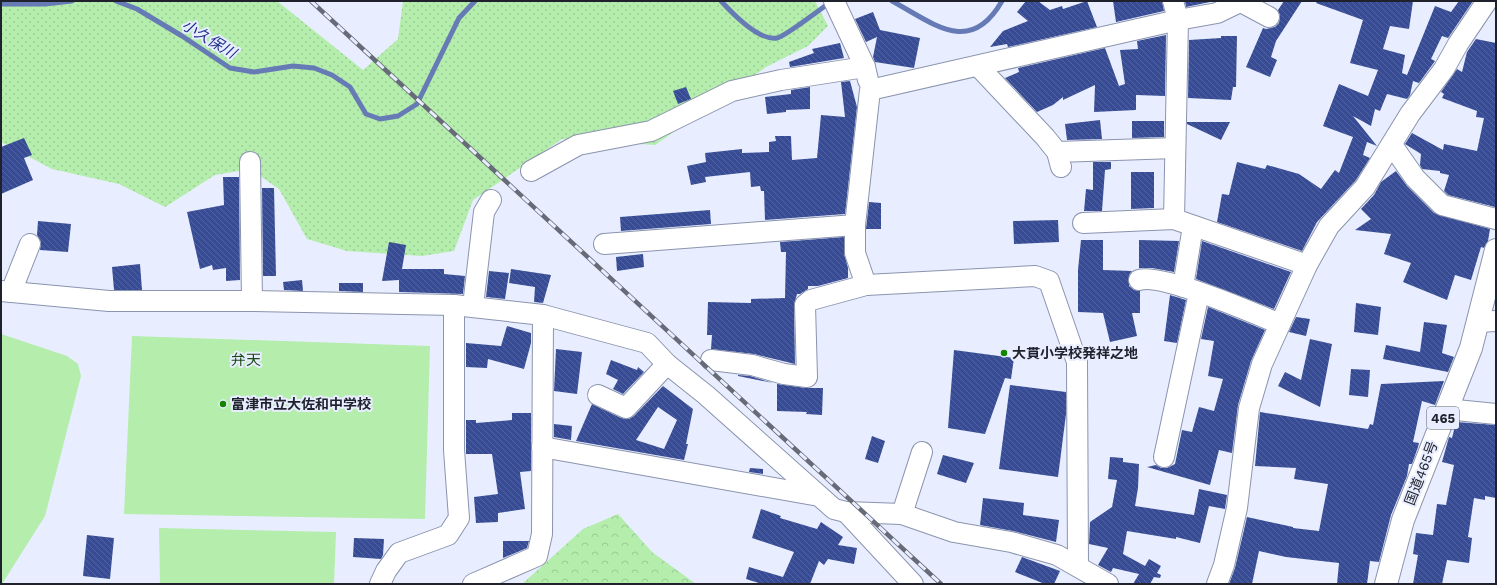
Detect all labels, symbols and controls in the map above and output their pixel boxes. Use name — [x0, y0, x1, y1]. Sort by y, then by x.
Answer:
water label: 小久保川 — [179, 16, 241, 63]
place label: 大貫小学校発祥之地 — [1012, 345, 1138, 361]
marker: 大貫小学校発祥之地 — [999, 348, 1009, 358]
district label: 弁天 — [231, 351, 261, 369]
place label: 富津市立大佐和中学校 — [231, 396, 371, 412]
marker: 富津市立大佐和中学校 — [218, 399, 228, 409]
road number: 465 — [1427, 407, 1459, 429]
street label: 国道465号 — [1401, 439, 1441, 507]

